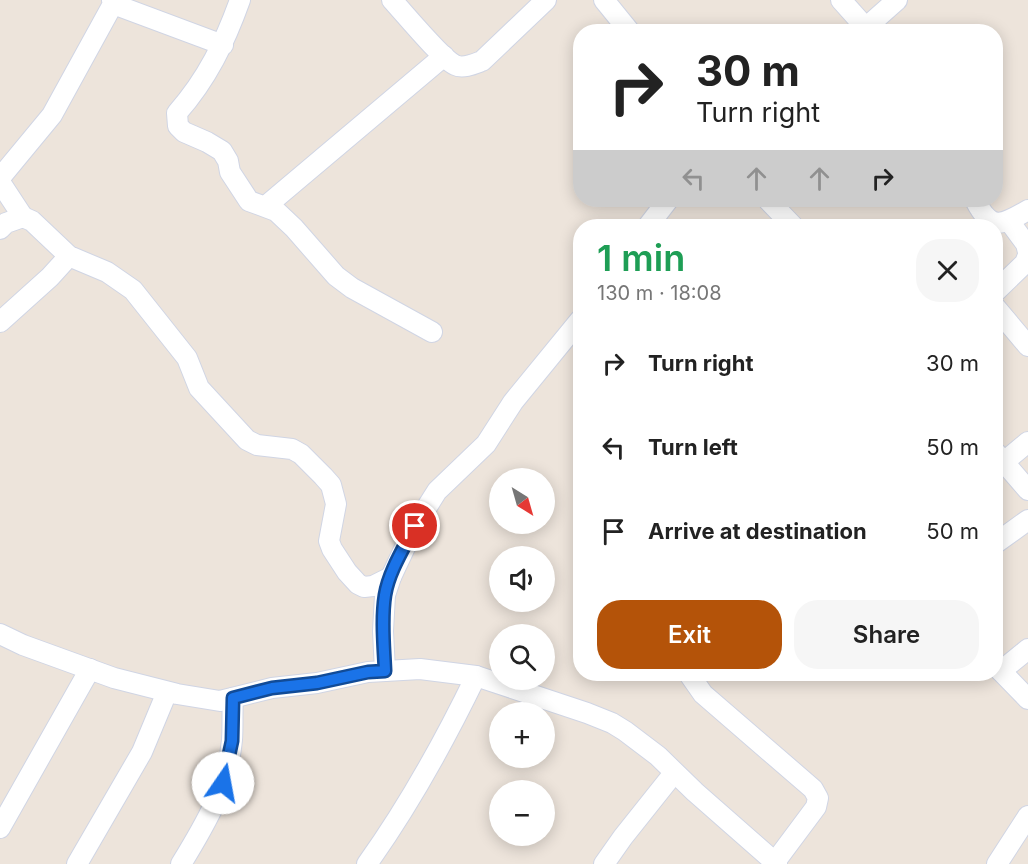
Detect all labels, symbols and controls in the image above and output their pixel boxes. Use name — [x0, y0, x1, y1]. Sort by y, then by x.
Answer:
text: 30 m — [696, 45, 800, 96]
icon: right — [597, 48, 675, 126]
text: Turn right — [696, 96, 820, 129]
icon: left — [677, 162, 710, 195]
icon: ahead — [740, 162, 773, 195]
icon: ahead — [803, 162, 836, 195]
icon: right — [866, 162, 899, 195]
text: 1 min — [597, 236, 685, 280]
button: close — [916, 239, 979, 302]
text: 130 m · 18:08 — [597, 281, 722, 305]
icon: right — [597, 347, 630, 380]
text: Turn right — [648, 350, 754, 376]
text: 30 m — [926, 350, 979, 376]
icon: left — [597, 431, 630, 464]
text: Turn left — [648, 434, 738, 460]
text: 50 m — [926, 434, 979, 460]
north arrow — [489, 468, 555, 534]
map controls — [489, 468, 555, 846]
pin — [389, 500, 440, 551]
icon: arrive — [398, 509, 431, 542]
icon: arrive — [597, 515, 630, 548]
text: Arrive at destination — [648, 518, 867, 544]
text: 50 m — [926, 518, 979, 544]
button: sound — [489, 546, 555, 612]
button: Exit — [597, 600, 782, 669]
button: Share — [794, 600, 979, 669]
button: search — [489, 624, 555, 690]
button: + — [489, 702, 555, 768]
position arrow — [191, 751, 255, 815]
button: − — [489, 780, 555, 846]

